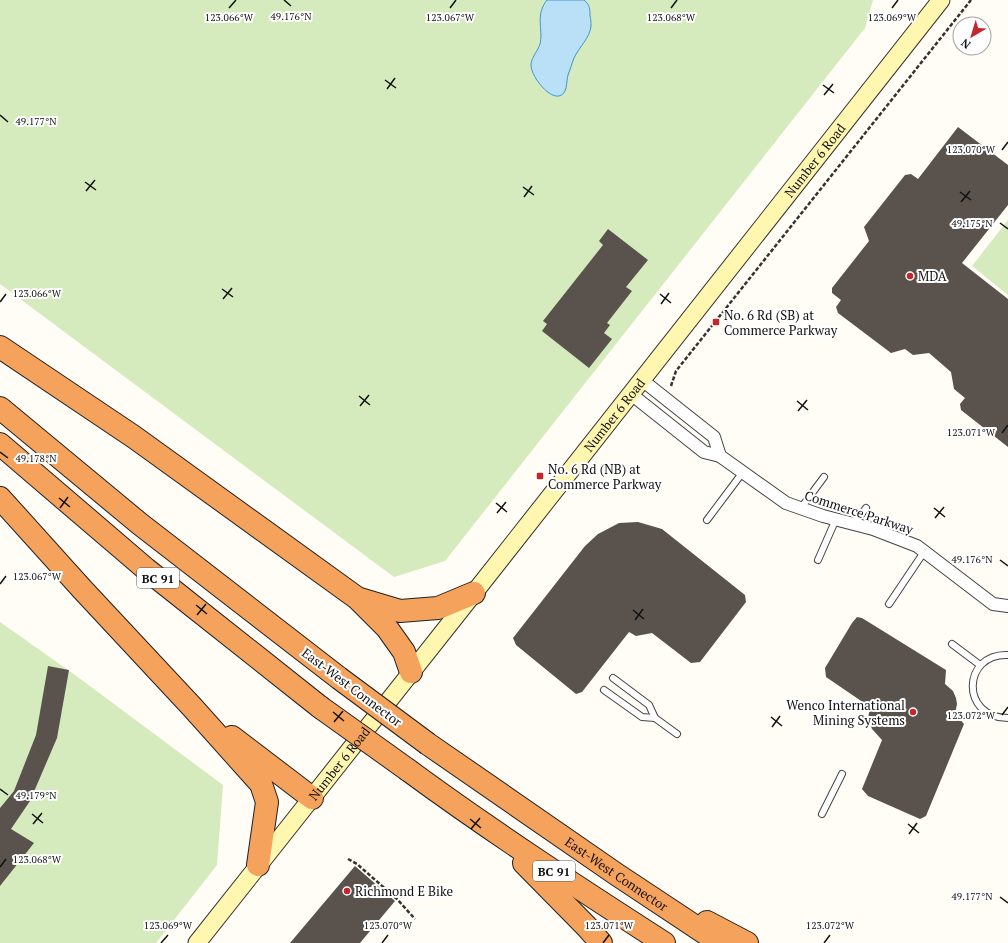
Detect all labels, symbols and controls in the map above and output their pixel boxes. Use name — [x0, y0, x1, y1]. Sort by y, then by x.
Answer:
text: 49.176°N — [271, 10, 312, 23]
text: 123.066°W — [205, 11, 254, 24]
text: 123.067°W — [426, 11, 475, 24]
text: 123.068°W — [647, 11, 696, 24]
text: 123.069°W — [868, 11, 917, 24]
north arrow — [952, 16, 992, 56]
text: N — [958, 35, 973, 52]
text: 49.177°N — [16, 115, 57, 128]
street label: Number 6 Road — [780, 120, 849, 201]
text: 123.070°W — [947, 143, 996, 156]
text: 49.175°N — [952, 217, 993, 230]
place label: MDA — [918, 267, 947, 285]
marker: MDA — [905, 271, 915, 281]
text: 123.066°W — [13, 287, 62, 300]
place label: No. 6 Rd (SB) at Commerce Parkway — [724, 306, 838, 339]
marker: No. 6 Rd (SB) at Commerce Parkway — [711, 317, 721, 327]
street label: Number 6 Road — [580, 374, 649, 456]
text: 123.071°W — [947, 426, 996, 439]
text: 49.178°N — [16, 452, 57, 465]
place label: No. 6 Rd (NB) at Commerce Parkway — [548, 460, 662, 493]
marker: No. 6 Rd (NB) at Commerce Parkway — [535, 471, 545, 481]
street label: Commerce Parkway — [802, 486, 916, 538]
text: 49.176°N — [952, 553, 993, 566]
road number: BC 91 — [137, 568, 179, 588]
text: 123.067°W — [13, 570, 62, 583]
street label: East-West Connector — [298, 643, 406, 731]
place label: Wenco International Mining Systems — [786, 696, 905, 729]
marker: Wenco International Mining Systems — [908, 707, 918, 717]
text: 123.072°W — [947, 709, 996, 722]
street label: Number 6 Road — [304, 723, 374, 804]
text: 49.179°N — [16, 789, 57, 802]
street label: East-West Connector — [562, 832, 672, 915]
text: 123.068°W — [13, 853, 62, 866]
road number: BC 91 — [533, 861, 575, 881]
place label: Richmond E Bike — [355, 882, 453, 900]
marker: Richmond E Bike — [342, 886, 352, 896]
text: 49.177°N — [952, 890, 993, 903]
text: 123.069°W — [144, 919, 193, 932]
text: 123.070°W — [364, 919, 413, 932]
text: 123.071°W — [585, 919, 634, 932]
text: 123.072°W — [806, 919, 855, 932]

